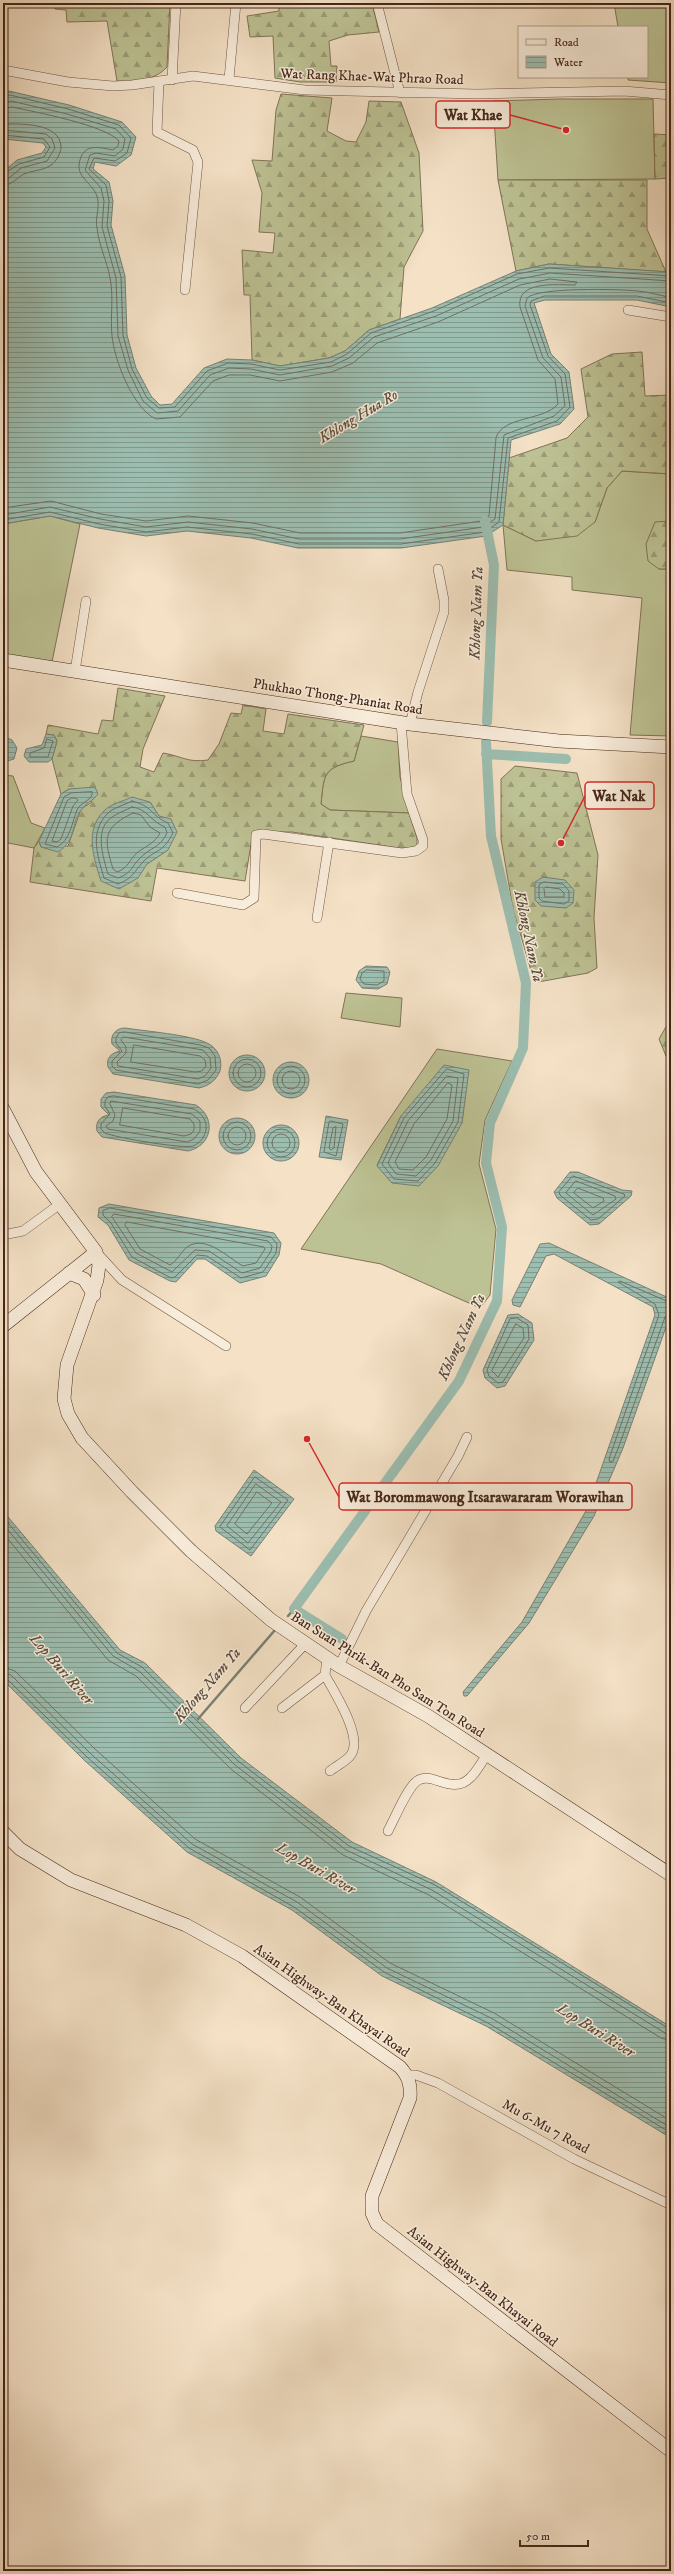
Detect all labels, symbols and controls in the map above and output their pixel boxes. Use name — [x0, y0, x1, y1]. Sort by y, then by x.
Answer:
legend — [518, 26, 648, 78]
text: Road — [554, 35, 579, 50]
text: Water — [553, 55, 583, 70]
street label: Wat Rang Khae-Wat Phrao Road — [279, 65, 464, 89]
callout: Wat Khae — [436, 101, 510, 128]
text: Wat Khae — [443, 106, 503, 125]
water label: Khlong Hua Ro — [314, 385, 402, 448]
water label: Khlong Nam Ya — [465, 566, 488, 661]
street label: Phukhao Thong-Phaniat Road — [252, 675, 424, 719]
callout: Wat Nak — [585, 782, 654, 809]
text: Wat Nak — [592, 787, 646, 806]
water label: Khlong Nam Ya — [509, 888, 547, 984]
water label: Khlong Nam Ya — [433, 1291, 490, 1384]
callout: Wat Borommawong Itsarawararam Worawihan — [339, 1483, 632, 1510]
text: Wat Borommawong Itsarawararam Worawihan — [346, 1488, 624, 1507]
street label: Ban Suan Phrik-Ban Pho Sam Ton Road — [287, 1608, 488, 1742]
water label: Lop Buri River — [25, 1629, 99, 1710]
water label: Khlong Nam Ya — [169, 1644, 245, 1727]
water label: Lop Buri River — [272, 1838, 360, 1900]
street label: Asian Highway-Ban Khayai Road — [250, 1940, 413, 2062]
water label: Lop Buri River — [552, 1998, 640, 2063]
street label: Mu 6-Mu 7 Road — [499, 2095, 592, 2158]
street label: Asian Highway-Ban Khayai Road — [403, 2222, 561, 2351]
scale bar — [520, 2522, 588, 2548]
text: 50 m — [526, 2529, 550, 2544]

